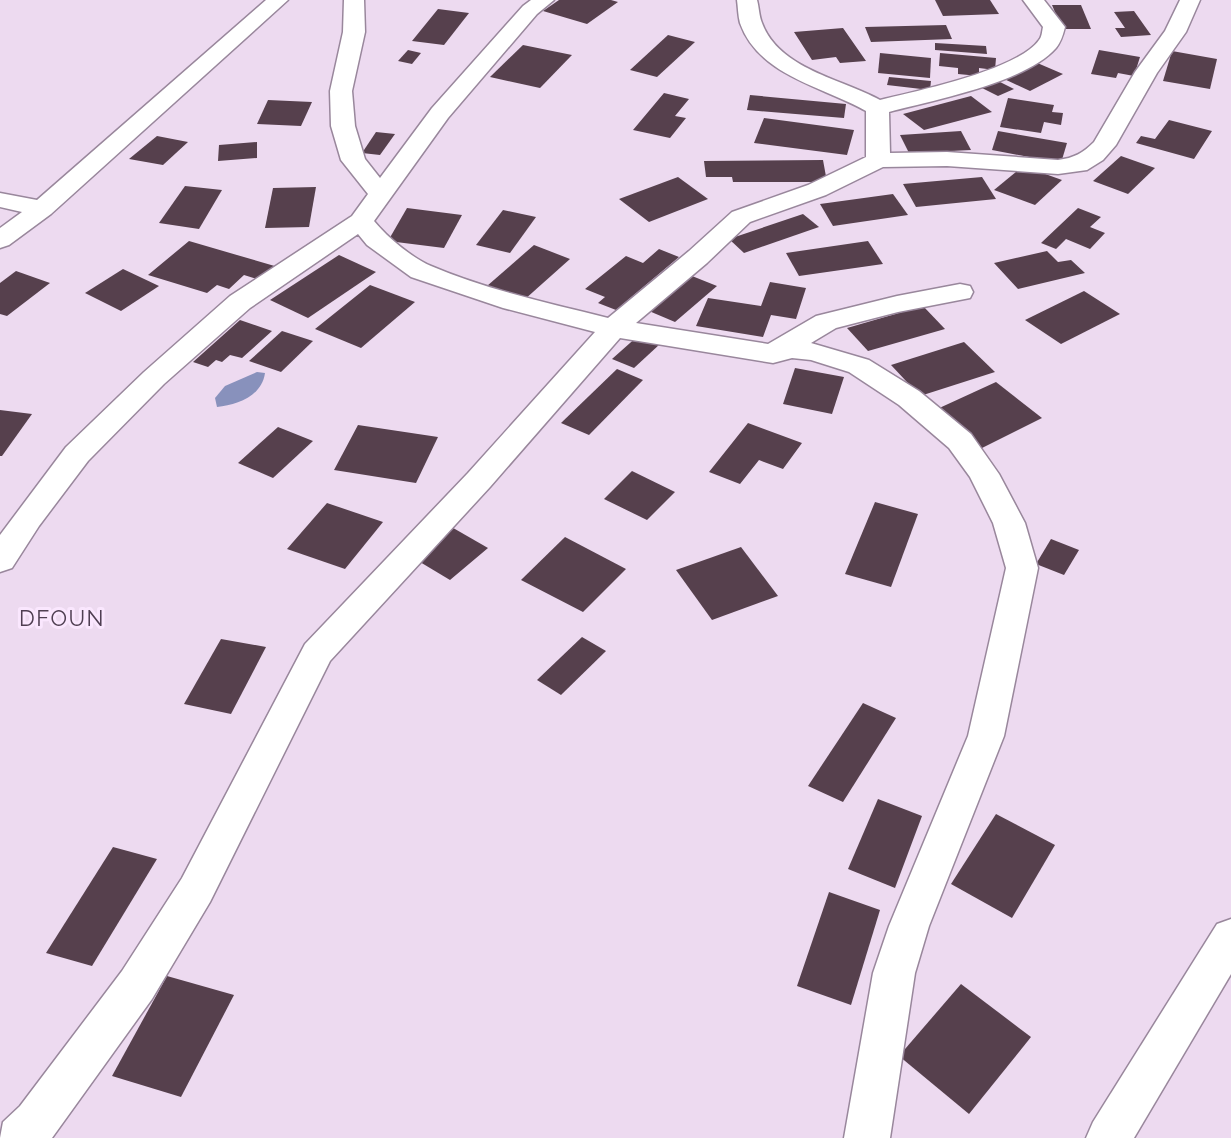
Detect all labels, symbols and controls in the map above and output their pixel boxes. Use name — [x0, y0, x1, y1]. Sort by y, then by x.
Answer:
district label: DFOUN — [19, 605, 105, 631]

